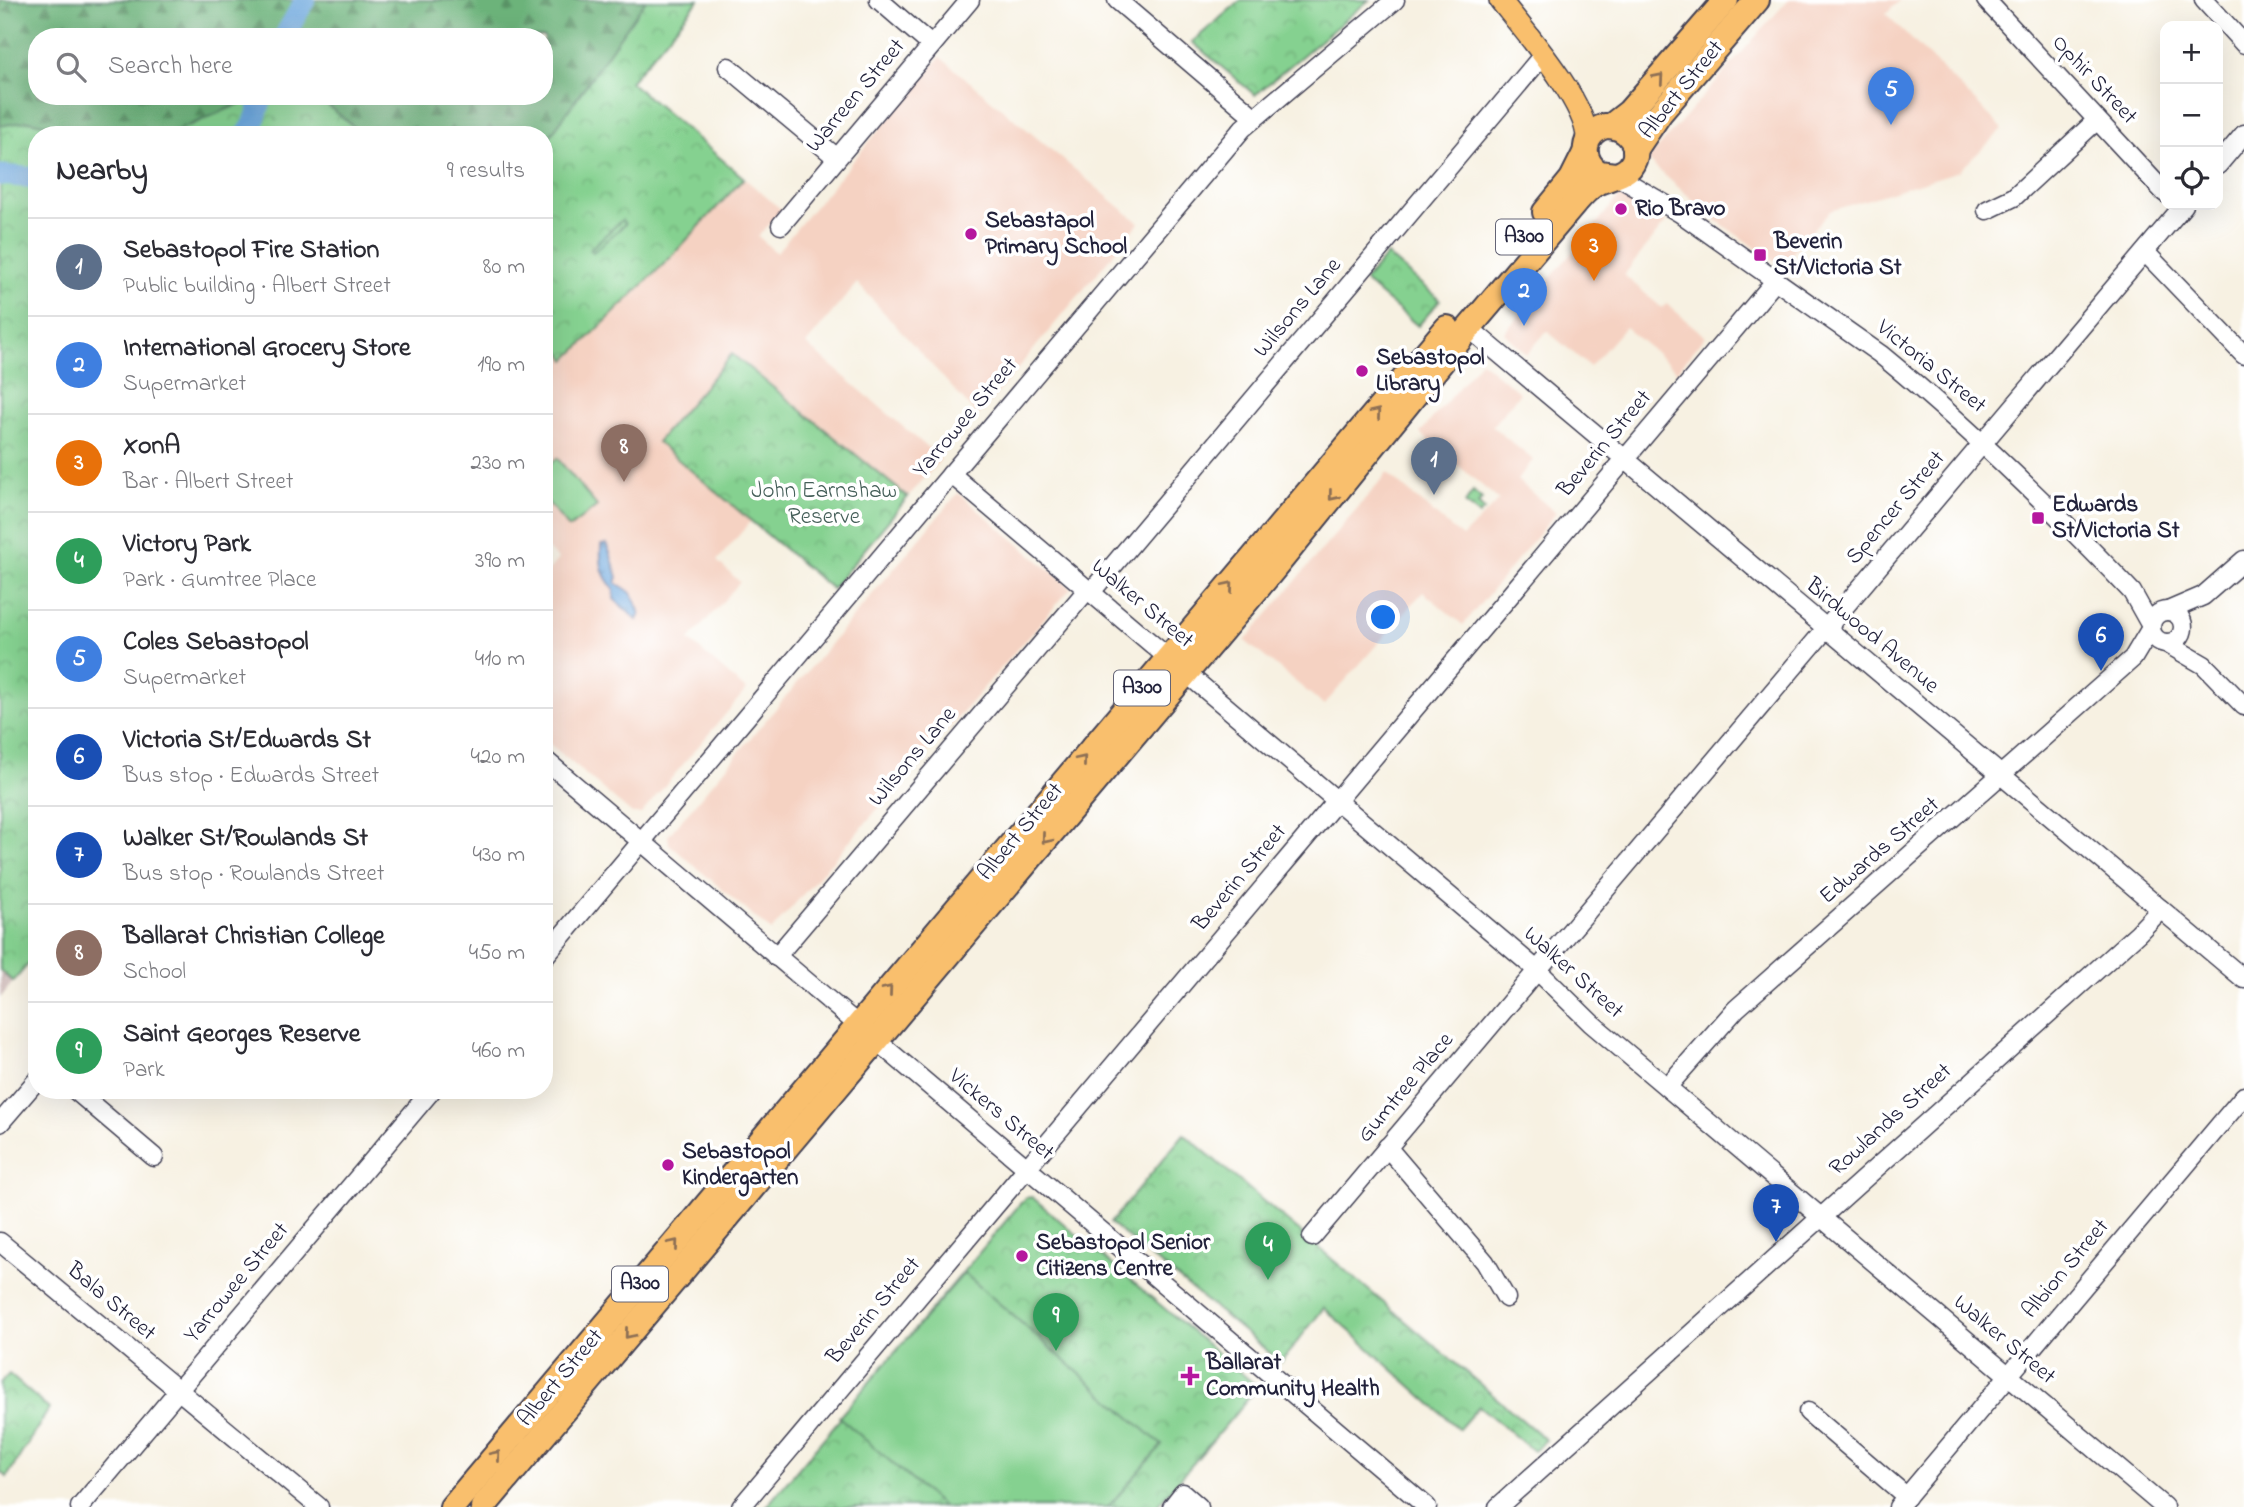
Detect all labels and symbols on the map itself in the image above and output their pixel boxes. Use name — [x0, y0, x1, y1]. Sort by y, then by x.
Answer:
street label: Ophir Street — [2043, 27, 2145, 133]
street label: Warreen Street — [798, 32, 914, 160]
street label: Albert Street — [1632, 33, 1732, 147]
pin: 5 — [1868, 67, 1914, 125]
one-way arrow — [1651, 73, 1663, 86]
place label: Rio Bravo — [1635, 193, 1725, 226]
marker: Rio Bravo — [1613, 201, 1629, 217]
place label: Sebastapol Primary School — [985, 205, 1127, 266]
road number: A300 — [1496, 219, 1552, 254]
pin: 3 — [1571, 223, 1617, 281]
marker: Sebastapol Primary School — [963, 226, 979, 242]
place label: Beverin St/Victoria St — [1773, 226, 1902, 285]
marker: Beverin St/Victoria St — [1752, 247, 1768, 263]
street label: Wilsons Lane — [1246, 250, 1350, 365]
pin: 2 — [1501, 268, 1547, 326]
street label: Victoria Street — [1868, 312, 1993, 422]
place label: Sebastopol Library — [1376, 342, 1485, 403]
street label: Yarrowee Street — [906, 350, 1027, 486]
marker: Sebastopol Library — [1354, 363, 1370, 379]
street label: Beverin Street — [1549, 383, 1660, 506]
one-way arrow — [1368, 408, 1380, 421]
pin: 8 — [601, 424, 647, 482]
pin: 1 — [1411, 437, 1457, 495]
street label: Spencer Street — [1838, 443, 1954, 572]
park label: John Earnshaw Reserve — [751, 475, 897, 534]
one-way arrow — [1329, 488, 1342, 500]
place label: Edwards St/Victoria St — [2052, 489, 2180, 548]
marker: Edwards St/Victoria St — [2030, 510, 2046, 526]
street label: Walker Street — [1083, 551, 1201, 657]
street label: Birdwood Avenue — [1797, 569, 1947, 702]
one-way arrow — [1221, 582, 1233, 595]
your location — [1366, 600, 1400, 634]
pin: 6 — [2078, 613, 2124, 671]
road number: A300 — [1114, 670, 1170, 706]
street label: Wilsons Lane — [861, 699, 965, 814]
one-way arrow — [1074, 755, 1086, 768]
street label: Albert Street — [970, 776, 1072, 888]
street label: Edwards Street — [1813, 789, 1948, 913]
street label: Beverin Street — [1184, 817, 1295, 940]
one-way arrow — [1042, 831, 1054, 844]
street label: Walker Street — [1515, 919, 1631, 1027]
one-way arrow — [880, 986, 892, 999]
street label: Gumtree Place — [1350, 1025, 1463, 1150]
street label: Rowlands Street — [1822, 1056, 1960, 1184]
street label: Vickers Street — [940, 1060, 1061, 1169]
place label: Sebastopol Kindergarten — [682, 1136, 798, 1197]
marker: Sebastopol Kindergarten — [660, 1157, 676, 1173]
pin: 7 — [1753, 1184, 1799, 1242]
street label: Albion Street — [2014, 1212, 2118, 1326]
street label: Yarrowee Street — [177, 1215, 298, 1351]
pin: 4 — [1245, 1222, 1291, 1280]
place label: Sebastopol Senior Citizens Centre — [1036, 1227, 1211, 1286]
one-way arrow — [666, 1239, 678, 1252]
marker: Sebastopol Senior Citizens Centre — [1014, 1248, 1030, 1264]
street label: Beverin Street — [818, 1250, 929, 1373]
street label: Bala Street — [58, 1254, 163, 1349]
road number: A300 — [612, 1266, 668, 1302]
street label: Walker Street — [1945, 1287, 2063, 1393]
pin: 9 — [1033, 1293, 1079, 1351]
street label: Albert Street — [510, 1322, 612, 1434]
one-way arrow — [625, 1326, 637, 1339]
place label: Ballarat Community Health — [1205, 1347, 1380, 1408]
marker: Ballarat Community Health — [1180, 1366, 1200, 1386]
one-way arrow — [488, 1450, 500, 1463]

